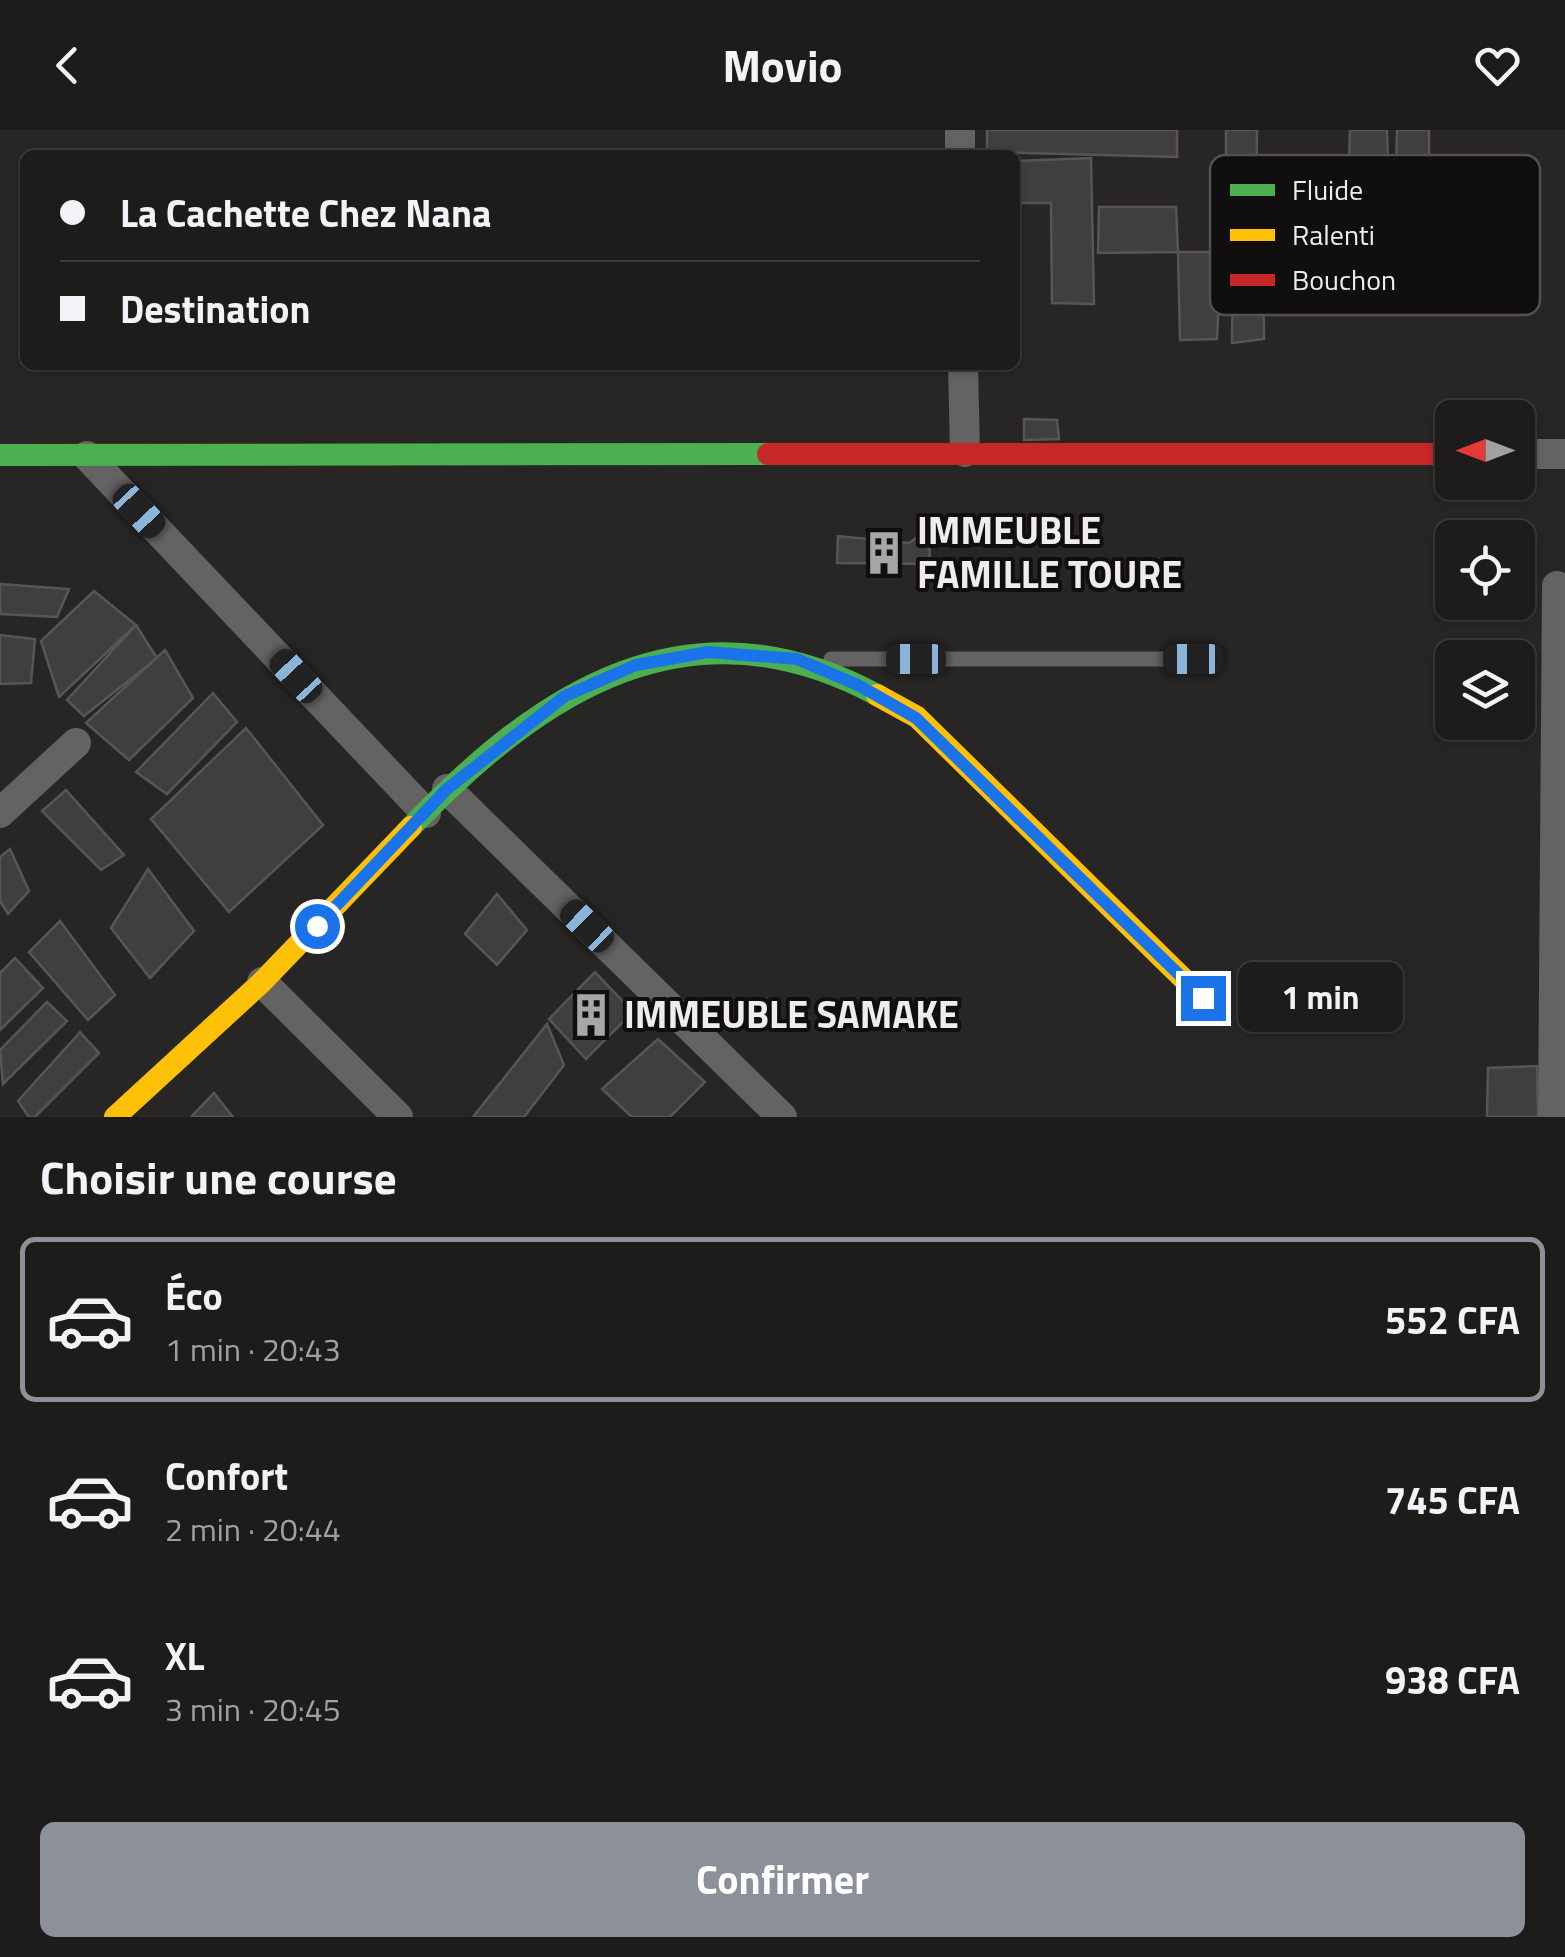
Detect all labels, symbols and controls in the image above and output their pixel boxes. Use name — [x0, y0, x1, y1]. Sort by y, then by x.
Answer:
text: Movio — [723, 31, 842, 99]
icon: back — [40, 38, 95, 93]
icon: heart — [1470, 38, 1525, 93]
legend — [1210, 155, 1540, 315]
text: Fluide — [1292, 168, 1363, 211]
text: La Cachette Chez Nana — [120, 184, 491, 242]
text: Ralenti — [1292, 213, 1375, 256]
text: Bouchon — [1292, 258, 1396, 301]
text: Destination — [120, 280, 311, 338]
north arrow — [1435, 400, 1535, 500]
map controls — [1435, 400, 1535, 740]
car — [108, 479, 170, 543]
place label: IMMEUBLE FAMILLE TOURE — [917, 501, 1182, 603]
button: locate — [1435, 520, 1535, 620]
building icon: IMMEUBLE FAMILLE TOURE — [860, 529, 908, 577]
button: layers — [1435, 640, 1535, 740]
car — [265, 644, 327, 708]
car — [886, 644, 946, 674]
car — [1163, 644, 1223, 674]
car — [555, 894, 619, 958]
route start — [295, 904, 340, 949]
callout: 1 min — [1238, 963, 1403, 1033]
text: 1 min — [1282, 973, 1359, 1021]
route end — [1181, 976, 1226, 1021]
place label: IMMEUBLE SAMAKE — [624, 985, 959, 1043]
building icon: IMMEUBLE SAMAKE — [567, 991, 615, 1039]
text: Choisir une course — [40, 1143, 397, 1211]
text: Éco — [165, 1267, 223, 1325]
icon: car — [45, 1275, 135, 1365]
text: 552 CFA — [1385, 1291, 1520, 1349]
text: 1 min · 20:43 — [165, 1325, 341, 1373]
text: Confort — [165, 1447, 288, 1505]
icon: car — [45, 1455, 135, 1545]
text: 745 CFA — [1385, 1471, 1520, 1529]
text: 2 min · 20:44 — [165, 1505, 341, 1553]
text: XL — [165, 1627, 205, 1685]
icon: car — [45, 1635, 135, 1725]
text: 938 CFA — [1385, 1651, 1520, 1709]
text: 3 min · 20:45 — [165, 1685, 341, 1733]
button: Confirmer — [40, 1822, 1525, 1937]

